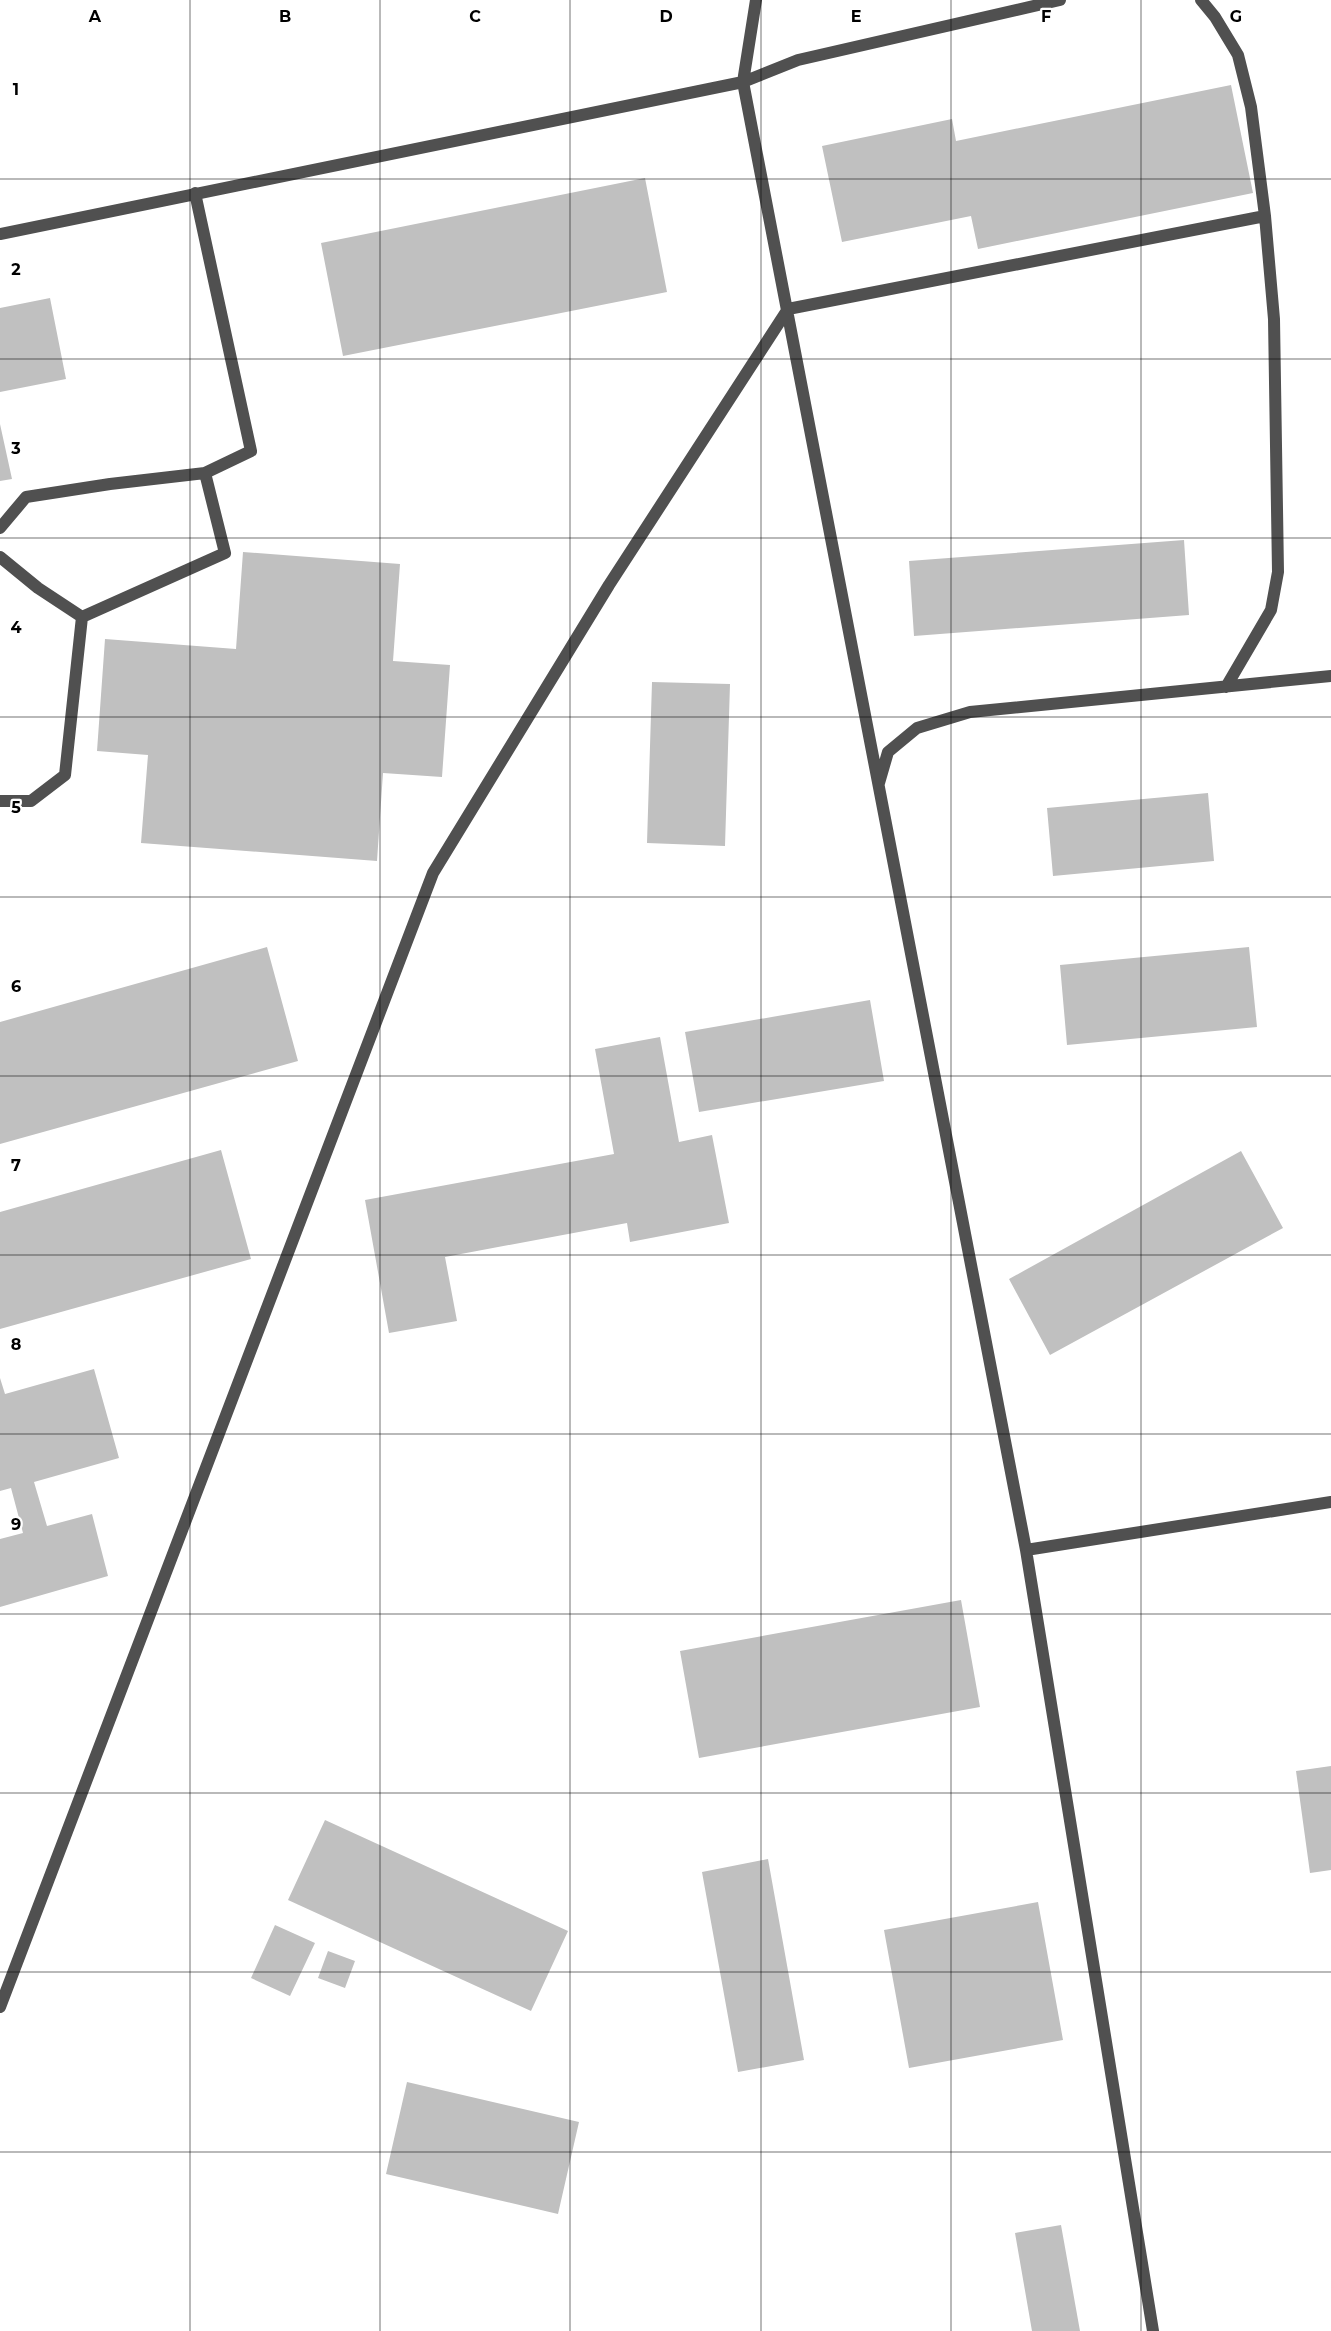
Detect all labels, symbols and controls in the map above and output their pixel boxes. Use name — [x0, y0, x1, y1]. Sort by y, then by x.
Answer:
text: A — [88, 7, 102, 26]
text: B — [279, 7, 291, 26]
text: C — [469, 7, 481, 26]
text: D — [659, 7, 673, 26]
text: E — [851, 7, 861, 26]
text: F — [1041, 7, 1051, 26]
text: G — [1230, 7, 1242, 26]
text: 1 — [13, 80, 19, 99]
text: 2 — [11, 260, 21, 279]
text: 3 — [10, 439, 21, 458]
text: 4 — [10, 618, 22, 637]
text: 5 — [11, 798, 21, 817]
text: 6 — [11, 977, 21, 996]
text: 7 — [11, 1156, 21, 1175]
text: 8 — [11, 1335, 21, 1354]
text: 9 — [11, 1515, 21, 1534]

